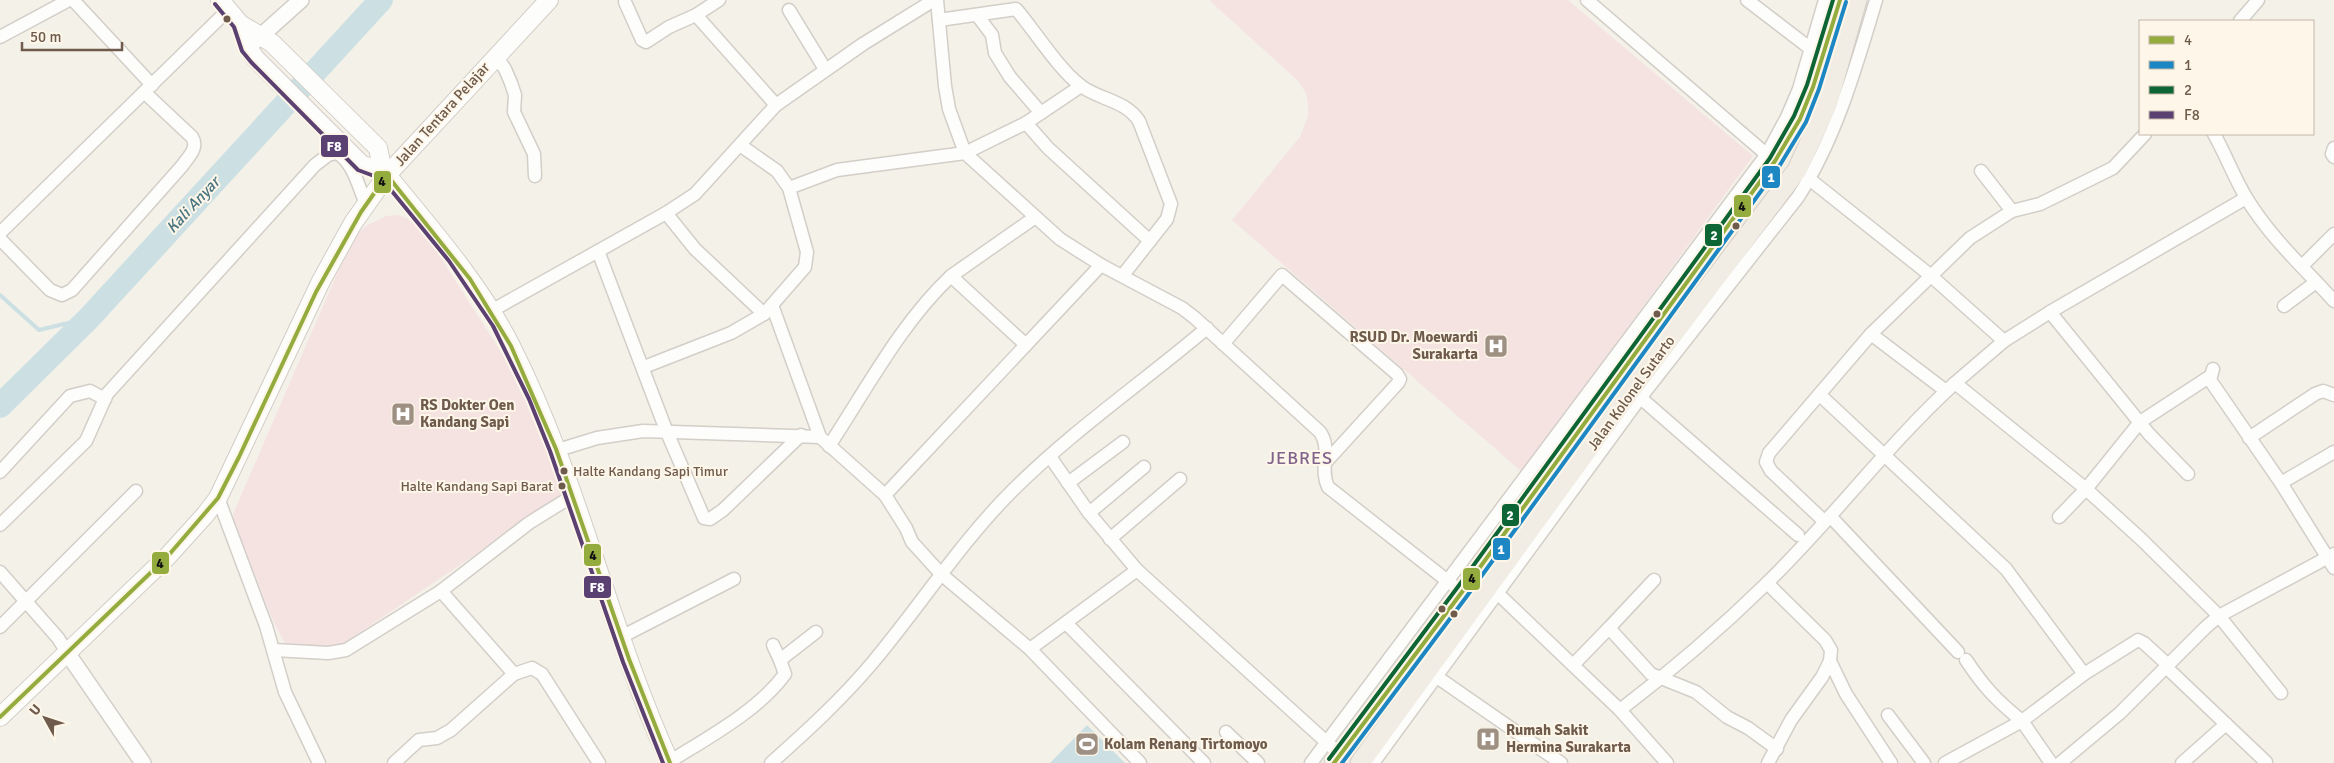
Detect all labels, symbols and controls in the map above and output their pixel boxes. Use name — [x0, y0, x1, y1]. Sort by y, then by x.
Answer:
unlabelled marker — [222, 14, 232, 24]
scale bar — [22, 20, 122, 52]
legend — [2139, 20, 2314, 135]
text: 50 m — [30, 28, 61, 46]
text: 4 — [2184, 31, 2192, 49]
text: 1 — [2184, 56, 2192, 74]
street label: Jalan Tentara Pelajar — [391, 58, 494, 170]
text: 2 — [2184, 81, 2192, 99]
text: F8 — [2184, 106, 2200, 124]
line badge: F8 — [320, 134, 349, 158]
text: F8 — [326, 138, 342, 155]
line badge: 1 — [1761, 165, 1781, 189]
text: 1 — [1767, 169, 1775, 186]
line badge: 4 — [373, 170, 392, 194]
water label: Kali Anyar — [162, 171, 226, 237]
text: 4 — [378, 173, 386, 190]
line badge: 4 — [1733, 194, 1752, 218]
text: 4 — [1738, 198, 1746, 215]
unlabelled marker — [1731, 221, 1741, 231]
line badge: 2 — [1704, 223, 1723, 247]
text: 2 — [1710, 227, 1718, 244]
unlabelled marker — [1652, 309, 1662, 319]
place label: RSUD Dr. Moewardi Surakarta — [1350, 328, 1478, 363]
street label: Jalan Kolonel Sutarto — [1583, 332, 1679, 454]
hospital icon: RSUD Dr. Moewardi Surakarta — [1483, 333, 1509, 359]
place label: RS Dokter Oen Kandang Sapi — [420, 396, 514, 431]
hospital icon: RS Dokter Oen Kandang Sapi — [390, 401, 416, 427]
district label: JEBRES — [1267, 447, 1333, 469]
place label: Halte Kandang Sapi Timur — [573, 463, 729, 480]
marker: Halte Kandang Sapi Timur — [559, 466, 569, 476]
place label: Halte Kandang Sapi Barat — [400, 478, 553, 495]
marker: Halte Kandang Sapi Barat — [557, 481, 567, 491]
line badge: 2 — [1501, 503, 1520, 527]
text: 2 — [1506, 507, 1514, 524]
line badge: 1 — [1492, 537, 1511, 561]
text: 1 — [1497, 541, 1505, 558]
line badge: 4 — [583, 543, 602, 567]
text: 4 — [589, 547, 597, 564]
line badge: 4 — [151, 551, 170, 575]
text: 4 — [156, 555, 164, 572]
line badge: 4 — [1462, 567, 1481, 591]
text: 4 — [1468, 570, 1476, 587]
line badge: F8 — [583, 575, 612, 599]
text: F8 — [589, 579, 605, 596]
unlabelled marker — [1437, 604, 1447, 614]
unlabelled marker — [1449, 609, 1459, 619]
north arrow — [20, 693, 70, 743]
text: U — [26, 701, 45, 719]
place label: Rumah Sakit Hermina Surakarta — [1506, 721, 1631, 756]
hospital icon: Rumah Sakit Hermina Surakarta — [1475, 726, 1501, 752]
sports icon: Kolam Renang Tirtomoyo — [1074, 731, 1100, 757]
place label: Kolam Renang Tirtomoyo — [1104, 735, 1268, 753]

